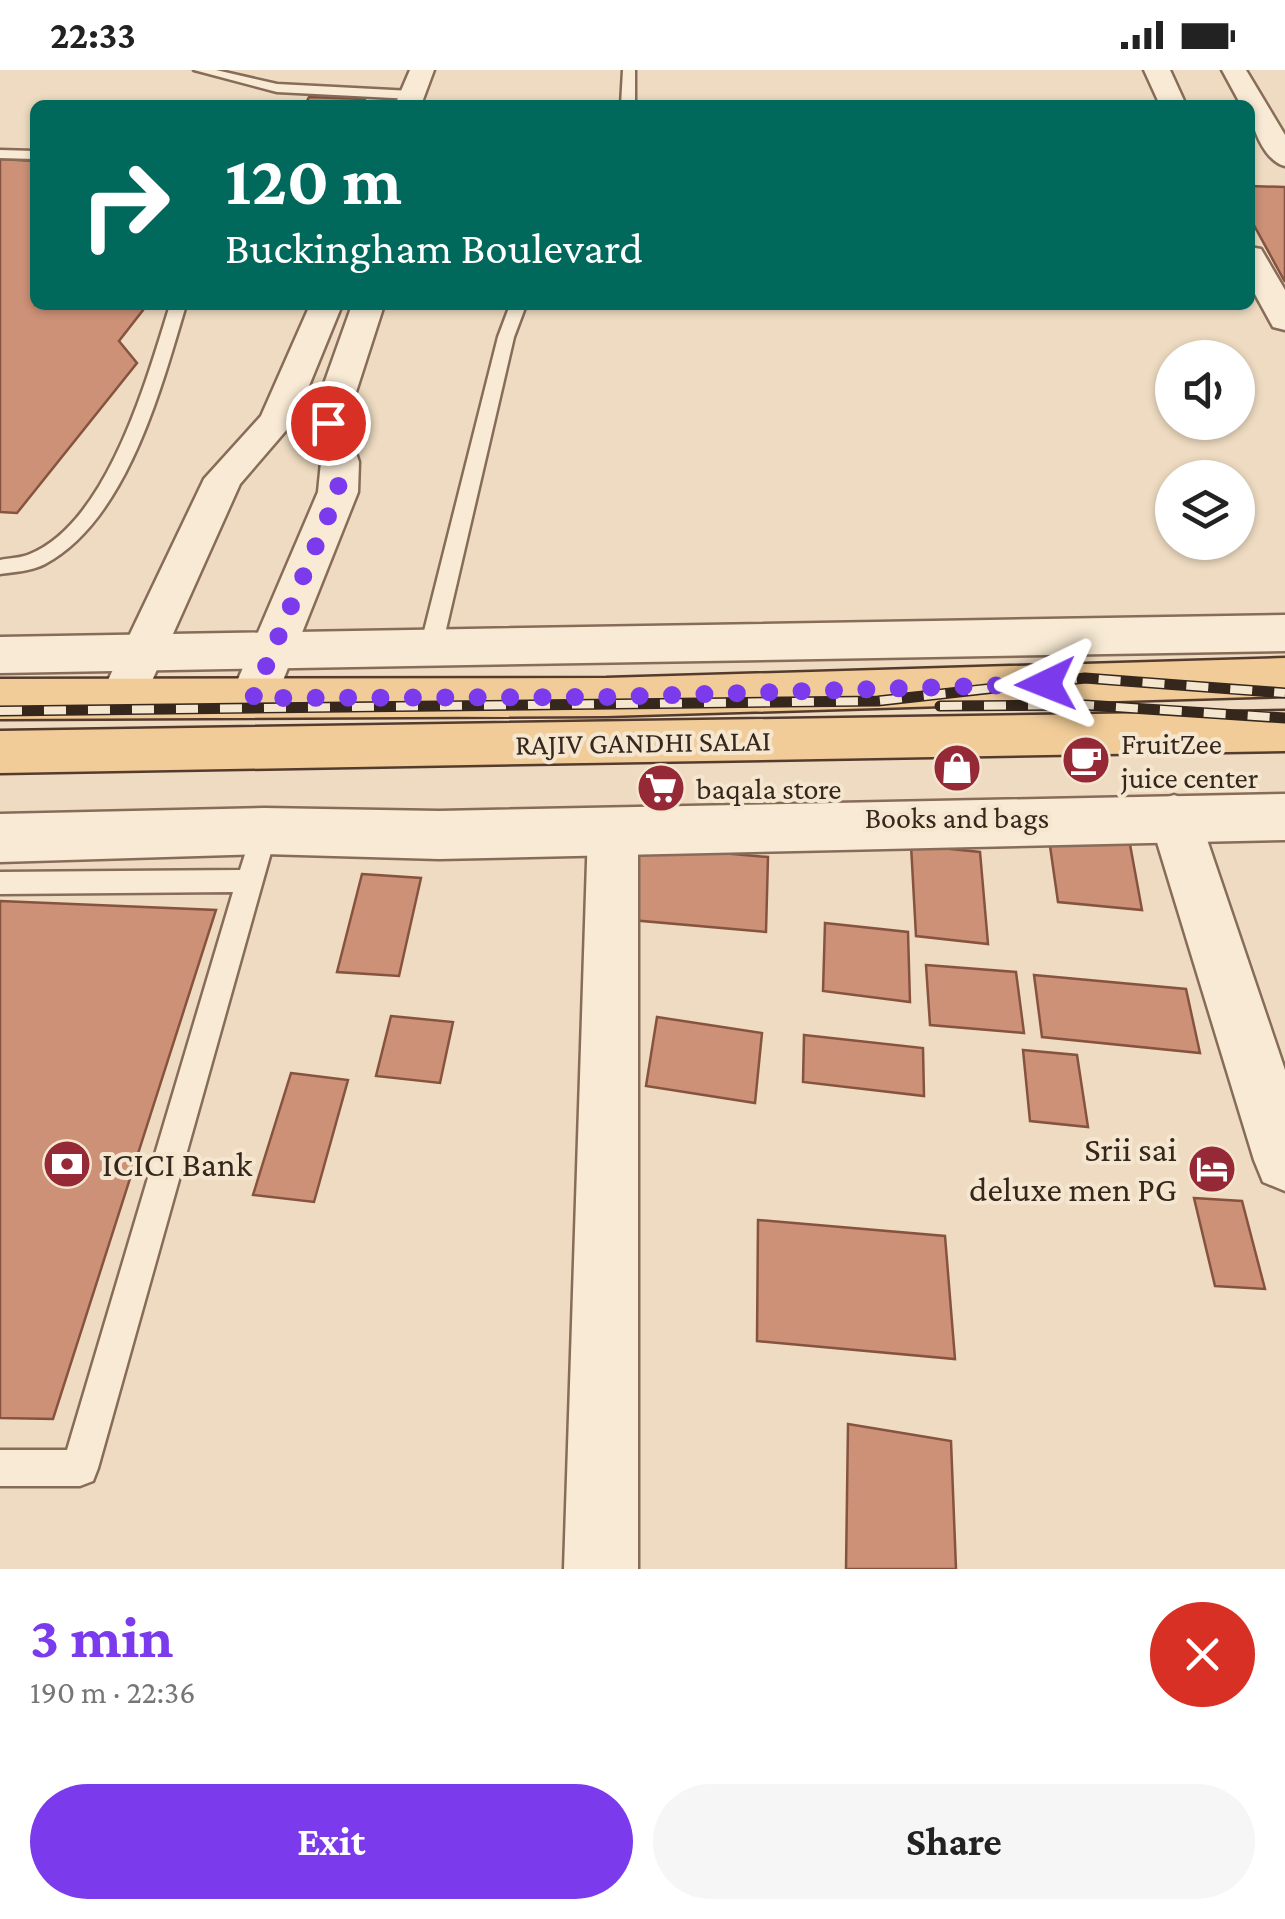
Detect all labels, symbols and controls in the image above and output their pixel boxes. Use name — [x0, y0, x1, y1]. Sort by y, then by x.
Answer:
text: 22:33 — [50, 14, 136, 56]
icon: right — [60, 140, 190, 270]
text: 120 m — [225, 141, 402, 219]
text: Buckingham Boulevard — [225, 223, 643, 273]
map controls — [1155, 340, 1255, 560]
button: sound — [1155, 340, 1255, 440]
pin — [286, 381, 371, 466]
icon: arrive — [301, 396, 356, 451]
button: layers — [1155, 460, 1255, 560]
position arrow — [994, 632, 1098, 736]
street label: RAJIV GANDHI SALAI — [515, 723, 771, 761]
place label: FruitZee juice center — [1120, 727, 1259, 795]
cafe icon: FruitZee juice center — [1060, 734, 1112, 786]
shop icon: Books and bags — [931, 742, 983, 794]
supermarket icon: baqala store — [635, 762, 687, 814]
place label: baqala store — [696, 772, 842, 806]
place label: Books and bags — [865, 801, 1049, 835]
place label: Srii sai deluxe men PG — [969, 1130, 1177, 1209]
bank icon: ICICI Bank — [41, 1138, 93, 1190]
hotel icon: Srii sai deluxe men PG — [1186, 1143, 1238, 1195]
place label: ICICI Bank — [102, 1145, 253, 1184]
button: close — [1150, 1602, 1255, 1707]
text: 3 min — [30, 1603, 174, 1670]
text: 190 m · 22:36 — [30, 1674, 195, 1710]
button: Exit — [30, 1784, 633, 1899]
button: Share — [653, 1784, 1255, 1899]

